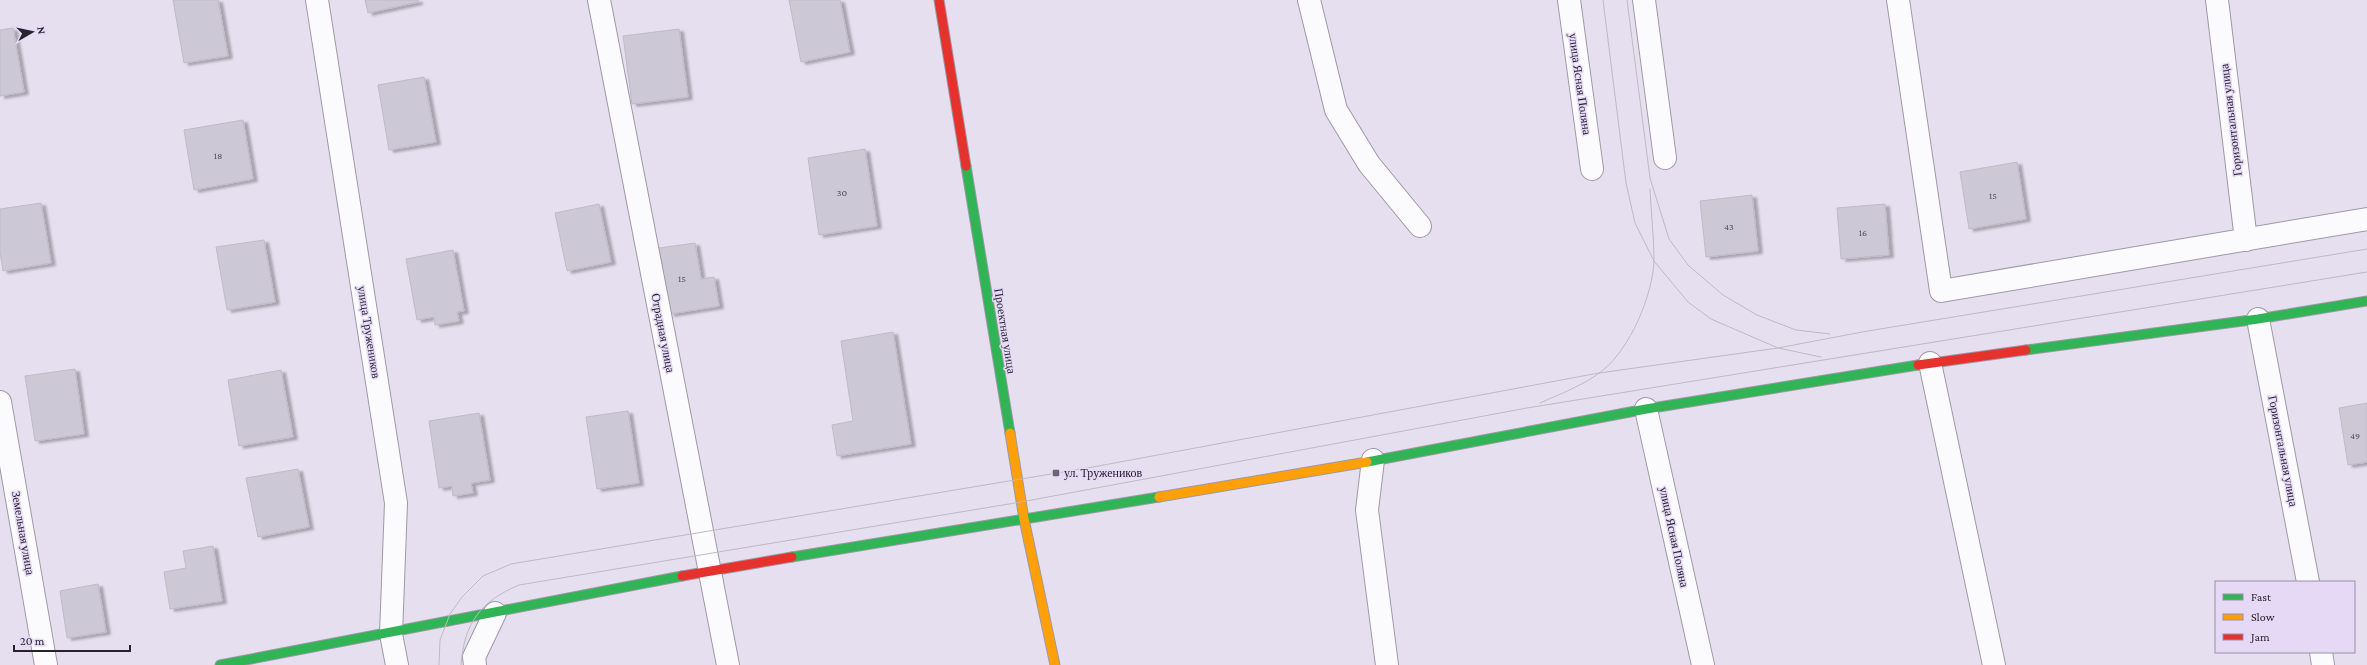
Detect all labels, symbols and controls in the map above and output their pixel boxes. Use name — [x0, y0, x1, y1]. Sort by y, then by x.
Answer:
north arrow — [12, 12, 52, 52]
text: N — [35, 26, 48, 36]
street label: улица Ясная Поляна — [1566, 32, 1594, 136]
street label: Горизонтальная улица — [2217, 62, 2245, 177]
house number: 18 — [214, 150, 222, 161]
house number: 30 — [837, 187, 848, 198]
house number: 15 — [1989, 190, 1997, 201]
house number: 43 — [1724, 221, 1734, 232]
house number: 16 — [1859, 227, 1867, 238]
house number: 15 — [678, 273, 686, 284]
street label: улица Тружеников — [355, 285, 383, 380]
street label: Проектная улица — [991, 287, 1019, 375]
street label: Отрадная улица — [648, 292, 678, 375]
street label: Горизонтальная улица — [2265, 394, 2301, 508]
house number: 49 — [2350, 430, 2360, 441]
place label: ул. Тружеников — [1064, 466, 1143, 480]
marker: ул. Тружеников — [1051, 468, 1061, 478]
street label: улица Ясная Поляна — [1656, 485, 1692, 589]
street label: Земельная улица — [9, 490, 37, 577]
legend — [2215, 581, 2355, 653]
text: Fast — [2251, 590, 2272, 604]
text: Slow — [2251, 610, 2275, 624]
scale bar — [14, 627, 130, 653]
text: Jam — [2250, 630, 2270, 644]
text: 20 m — [20, 634, 45, 648]

